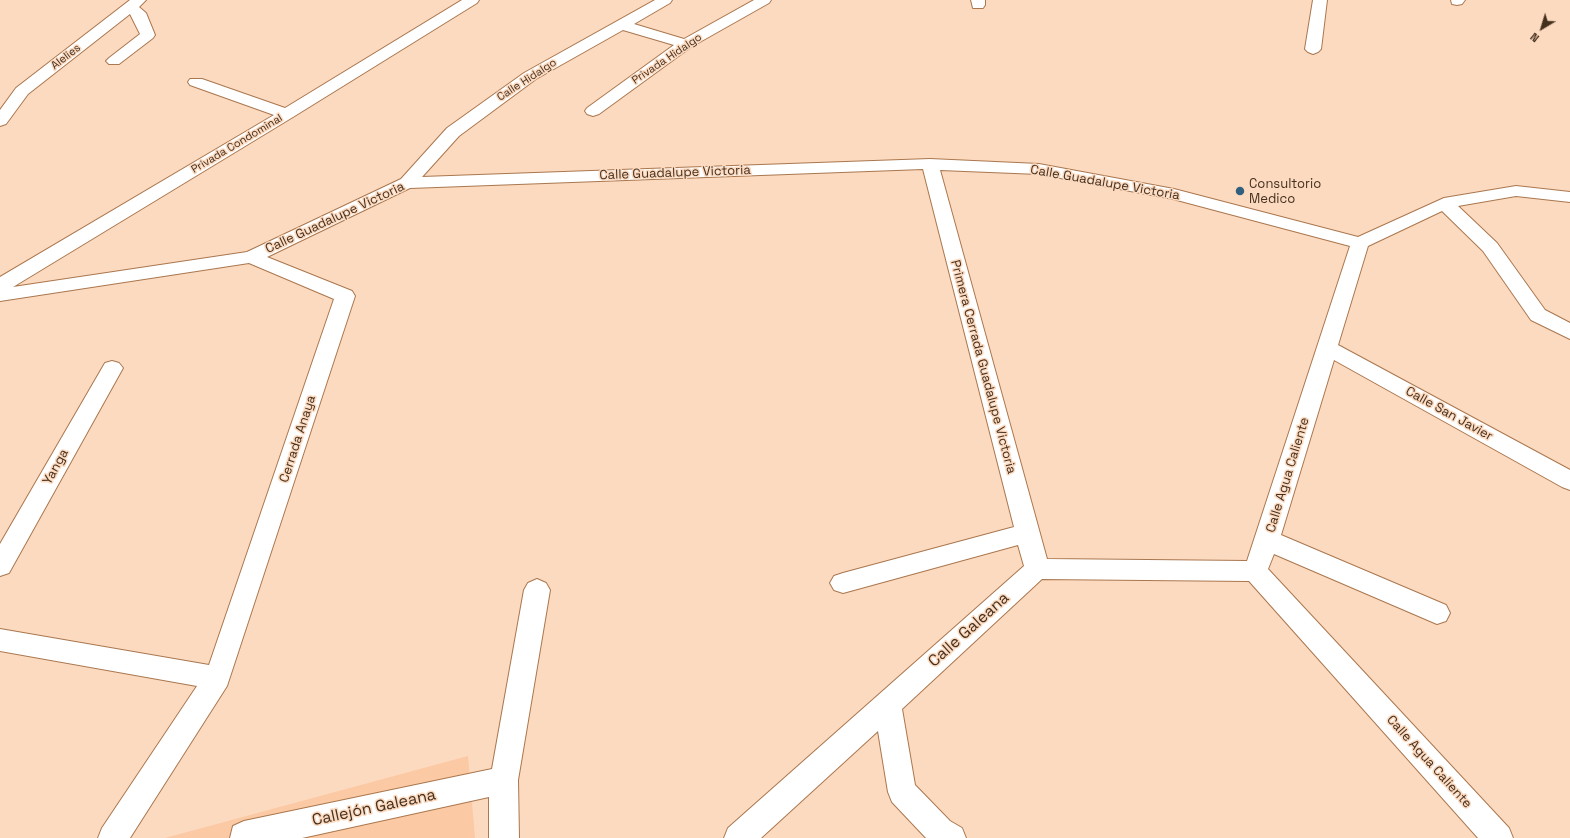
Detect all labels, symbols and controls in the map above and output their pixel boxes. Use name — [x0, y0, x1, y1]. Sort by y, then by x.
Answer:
north arrow — [1522, 8, 1562, 48]
text: N — [1527, 30, 1542, 45]
street label: Privada Hidalgo — [630, 31, 704, 87]
street label: Alelies — [49, 41, 83, 73]
street label: Calle Hidalgo — [495, 56, 559, 104]
street label: Privada Condominal — [189, 112, 285, 176]
street label: Calle Guadalupe Victoria — [1029, 162, 1181, 204]
street label: Calle Guadalupe Victoria — [599, 163, 751, 183]
place label: Consultorio Medico — [1249, 176, 1321, 207]
street label: Calle Guadalupe Victoria — [263, 179, 407, 257]
marker: Consultorio Medico — [1234, 185, 1246, 197]
street label: Primera Cerrada Guadalupe Victoria — [947, 258, 1019, 476]
street label: Calle San Javier — [1403, 384, 1495, 444]
street label: Cerrada Anaya — [277, 393, 319, 485]
street label: Calle Agua Caliente — [1263, 416, 1313, 534]
street label: Yanga — [40, 447, 72, 487]
street label: Calle Galeana — [925, 589, 1013, 671]
street label: Calle Agua Caliente — [1383, 712, 1475, 812]
street label: Callejón Galeana — [310, 786, 438, 830]

